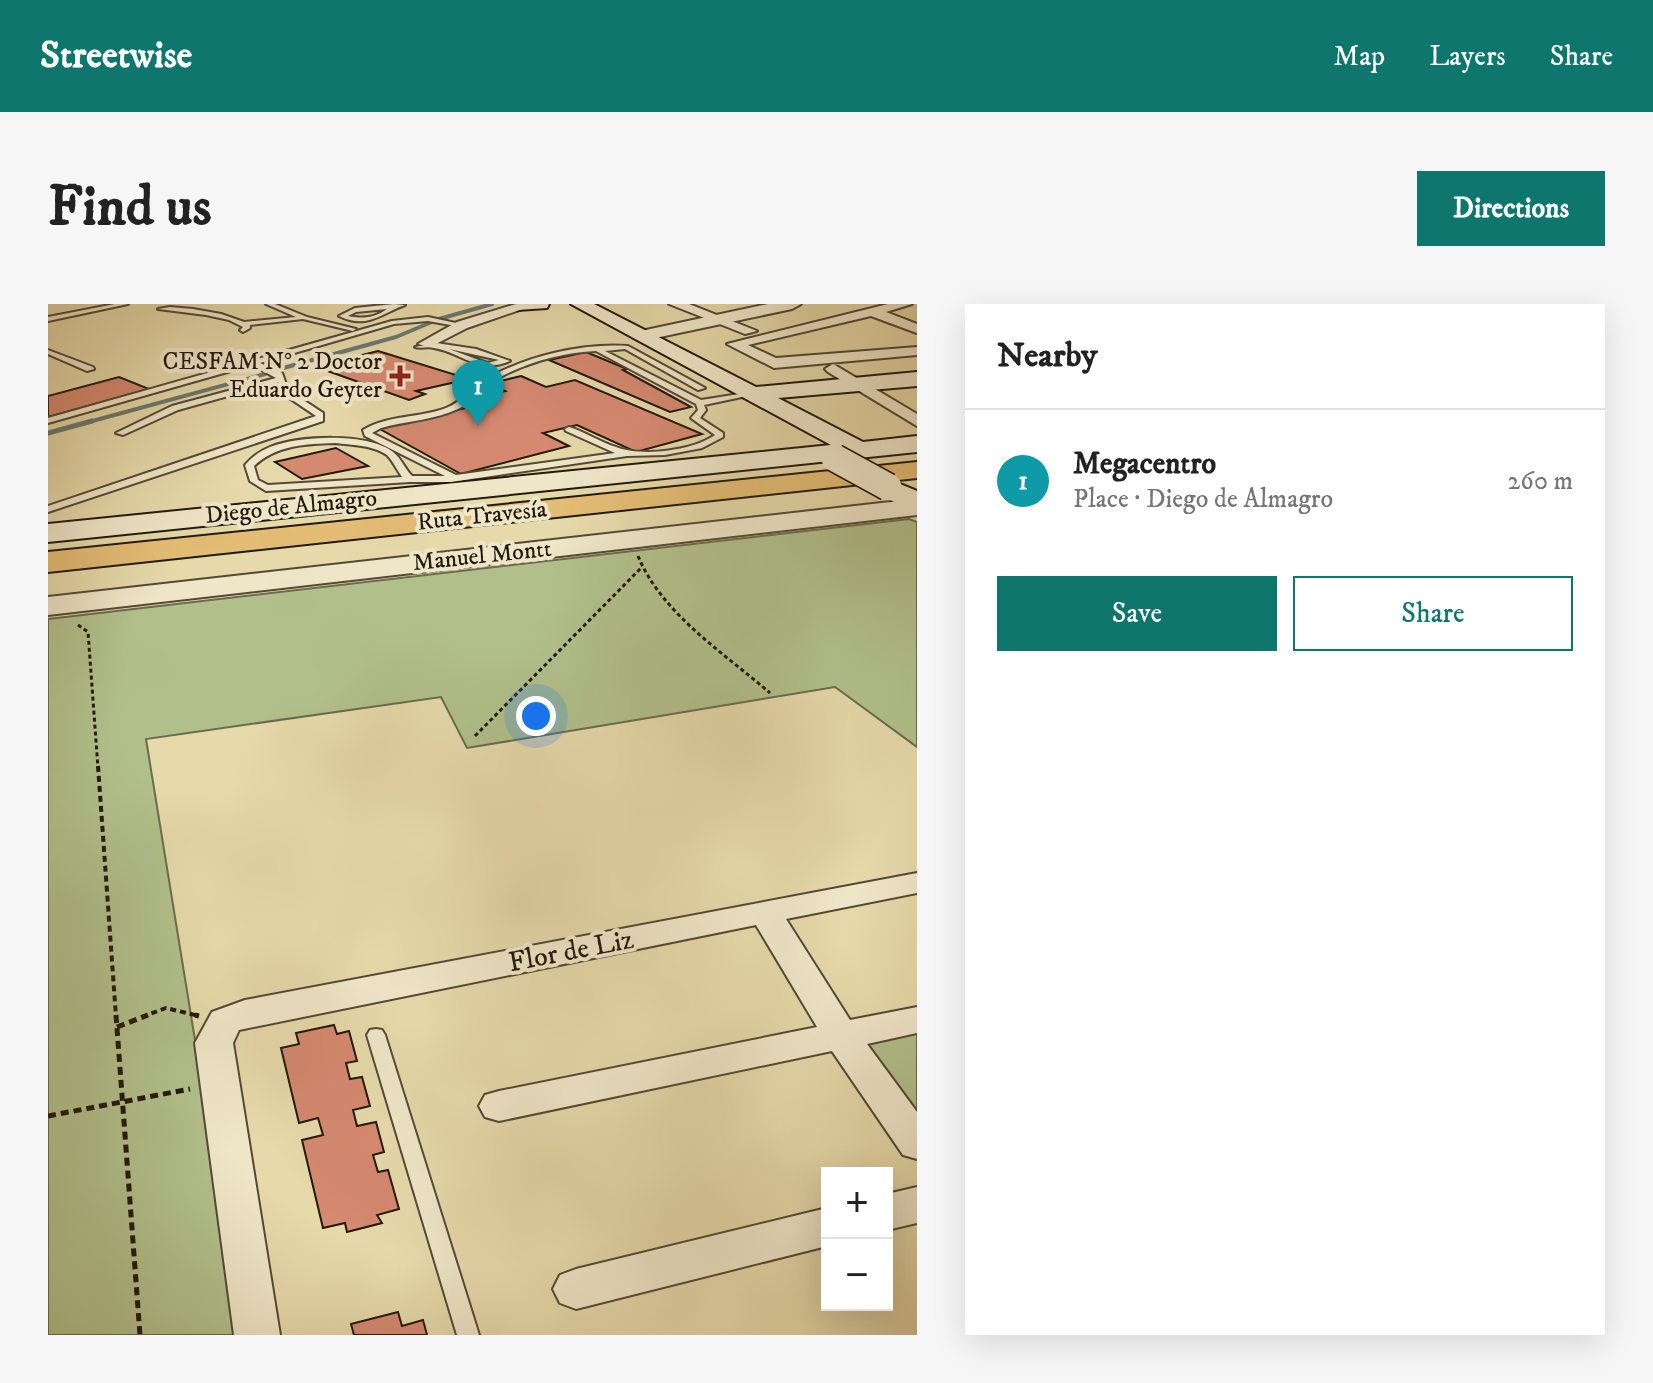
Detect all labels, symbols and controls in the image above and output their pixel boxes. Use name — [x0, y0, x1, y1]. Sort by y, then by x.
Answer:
text: Streetwise — [40, 32, 192, 80]
text: Map — [1334, 39, 1385, 74]
text: Layers — [1429, 39, 1506, 74]
text: Share — [1550, 39, 1613, 74]
button: Directions — [1417, 171, 1605, 246]
text: Find us — [48, 173, 212, 243]
text: Nearby — [997, 335, 1098, 377]
place label: CESFAM N° 2 Doctor Eduardo Geyter — [162, 347, 382, 405]
pin: 1 — [452, 360, 504, 426]
marker: CESFAM N° 2 Doctor Eduardo Geyter — [389, 365, 411, 387]
text: Megacentro — [1073, 446, 1216, 483]
text: 1 — [1018, 465, 1028, 498]
text: 260 m — [1508, 465, 1573, 498]
street label: Diego de Almagro — [204, 483, 378, 531]
text: Place · Diego de Almagro — [1073, 483, 1333, 516]
street label: Ruta Travesía — [416, 494, 549, 538]
street label: Manuel Montt — [411, 534, 553, 578]
button: Save — [997, 576, 1277, 651]
button: Share — [1293, 576, 1573, 651]
your location — [516, 696, 556, 736]
street label: Flor de Liz — [506, 922, 636, 980]
map controls — [821, 1167, 893, 1311]
button: + — [821, 1167, 893, 1239]
button: − — [821, 1239, 893, 1311]

